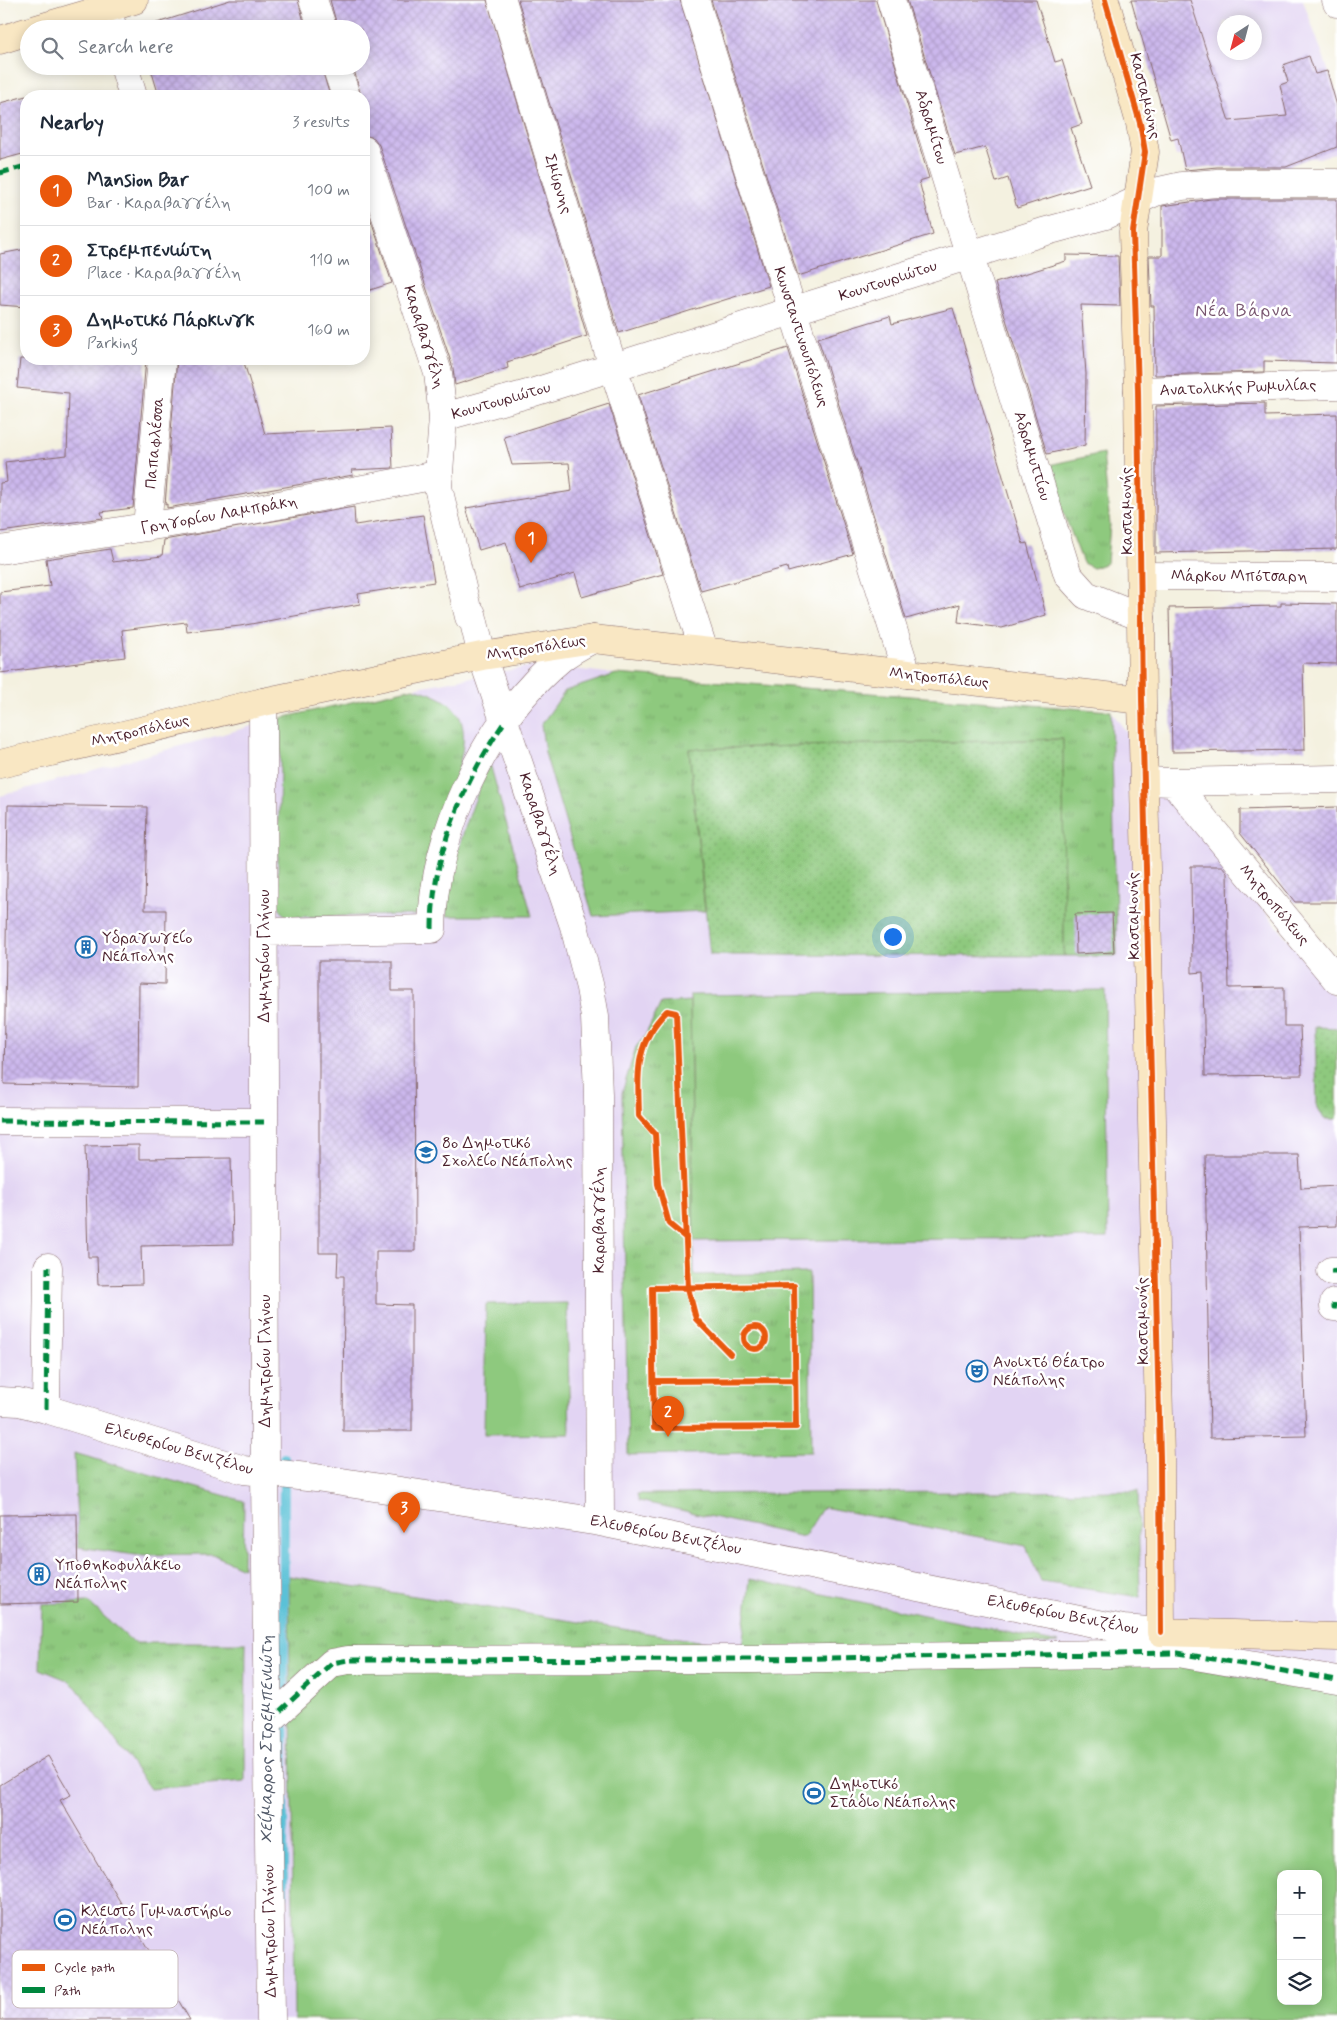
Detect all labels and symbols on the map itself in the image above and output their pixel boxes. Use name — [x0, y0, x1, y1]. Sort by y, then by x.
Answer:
north arrow — [1217, 15, 1262, 60]
street label: Κασταμόνης — [1124, 51, 1166, 141]
street label: Αδραμίτου — [910, 87, 952, 167]
street label: Σμύρνης — [539, 151, 577, 217]
street label: Κουντουριώτου — [836, 255, 940, 307]
street label: Κωνσταντινουπόλεως — [768, 264, 834, 410]
street label: Καραβαγγέλη — [398, 283, 451, 391]
district label: Νέα Βάρνα — [1195, 298, 1293, 323]
street label: Ανατολικής Ρωμυλίας — [1159, 375, 1317, 401]
street label: Κουντουριώτου — [449, 377, 553, 425]
street label: Παπαφλέσσα — [140, 396, 169, 490]
street label: Αδραμυττίου — [1008, 409, 1056, 503]
street label: Κασταμονής — [1116, 467, 1138, 555]
street label: Γρηγορίου Λαμπράκη — [139, 491, 299, 539]
pin: 1 — [515, 522, 547, 563]
street label: Μάρκου Μπότσαρη — [1171, 566, 1307, 587]
street label: Μητροπόλεως — [485, 630, 587, 666]
street label: Μητροπόλεως — [888, 662, 990, 694]
street label: Μητροπόλεως — [89, 710, 191, 752]
street label: Καραβαγγέλη — [514, 770, 567, 878]
street label: Μητροπόλεως — [1234, 860, 1314, 950]
street label: Κασταμονής — [1123, 872, 1145, 960]
street label: Δημητρίου Γλήνου — [254, 890, 275, 1022]
your location — [880, 924, 906, 950]
place label: Υδραγωγείο Νεάπολης — [102, 928, 192, 967]
building icon: Υδραγωγείο Νεάπολης — [74, 935, 98, 959]
place label: 8ο Δημοτικό Σχολείο Νεάπολης — [442, 1133, 573, 1172]
school or university icon: 8ο Δημοτικό Σχολείο Νεάπολης — [414, 1140, 438, 1164]
street label: Καραβαγγέλη — [588, 1167, 610, 1273]
street label: Κασταμονής — [1132, 1277, 1154, 1365]
street label: Δημητρίου Γλήνου — [255, 1295, 276, 1427]
place label: Ανοιχτό Θέατρο Νεάπολης — [993, 1351, 1105, 1391]
theatre icon: Ανοιχτό Θέατρο Νεάπολης — [965, 1359, 989, 1383]
pin: 2 — [652, 1396, 684, 1437]
street label: Ελευθερίου Βενιζέλου — [102, 1417, 256, 1480]
pin: 3 — [388, 1492, 420, 1533]
street label: Ελευθερίου Βενιζέλου — [589, 1509, 744, 1560]
place label: Υποθηκοφυλάκειο Νεάπολης — [55, 1555, 181, 1594]
building icon: Υποθηκοφυλάκειο Νεάπολης — [27, 1562, 51, 1586]
street label: Ελευθερίου Βενιζέλου — [986, 1589, 1141, 1640]
water label: Χείμαρρος Στρεμπενιώτη — [255, 1635, 279, 1843]
place label: Δημοτικό Στάδιο Νεάπολης — [830, 1774, 956, 1813]
sports icon: Δημοτικό Στάδιο Νεάπολης — [802, 1781, 826, 1805]
street label: Δημητρίου Γλήνου — [258, 1864, 282, 1998]
place label: Κλειστό Γυμναστήριο Νεάπολης — [81, 1901, 231, 1940]
sports icon: Κλειστό Γυμναστήριο Νεάπολης — [53, 1908, 77, 1932]
legend — [12, 1950, 178, 2008]
text: Cycle path — [54, 1959, 115, 1977]
text: Path — [54, 1982, 81, 2000]

